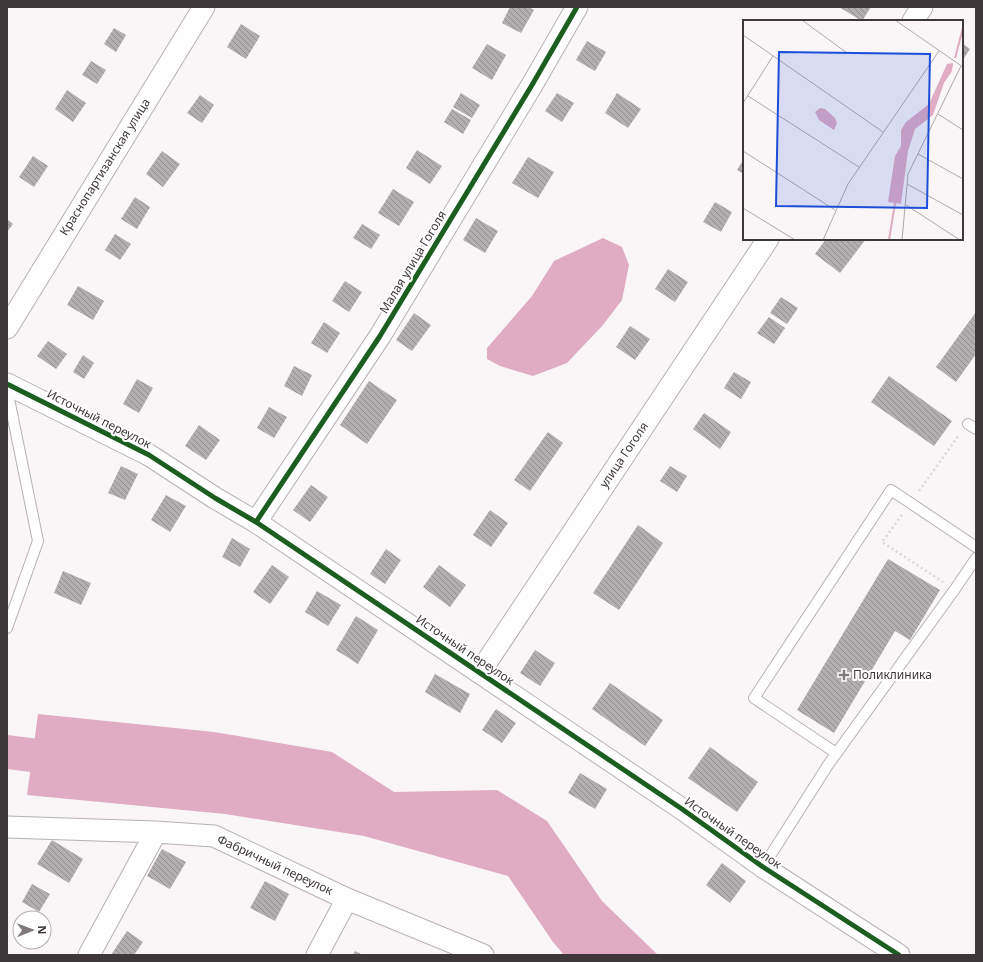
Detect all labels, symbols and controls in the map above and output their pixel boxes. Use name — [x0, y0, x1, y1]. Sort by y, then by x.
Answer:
inset map — [743, 20, 963, 240]
street label: Краснопартизанская улица — [55, 95, 154, 239]
street label: Малая улица Гоголя — [375, 207, 450, 316]
street label: Источный переулок — [44, 385, 155, 453]
street label: улица Гоголя — [595, 418, 652, 491]
street label: Источный переулок — [413, 610, 518, 689]
place label: Поликлиника — [853, 666, 932, 683]
marker: Поликлиника — [838, 669, 850, 681]
street label: Источный переулок — [681, 793, 786, 873]
street label: Фабричный переулок — [215, 830, 336, 899]
north arrow — [12, 910, 52, 950]
text: N — [35, 925, 50, 934]

